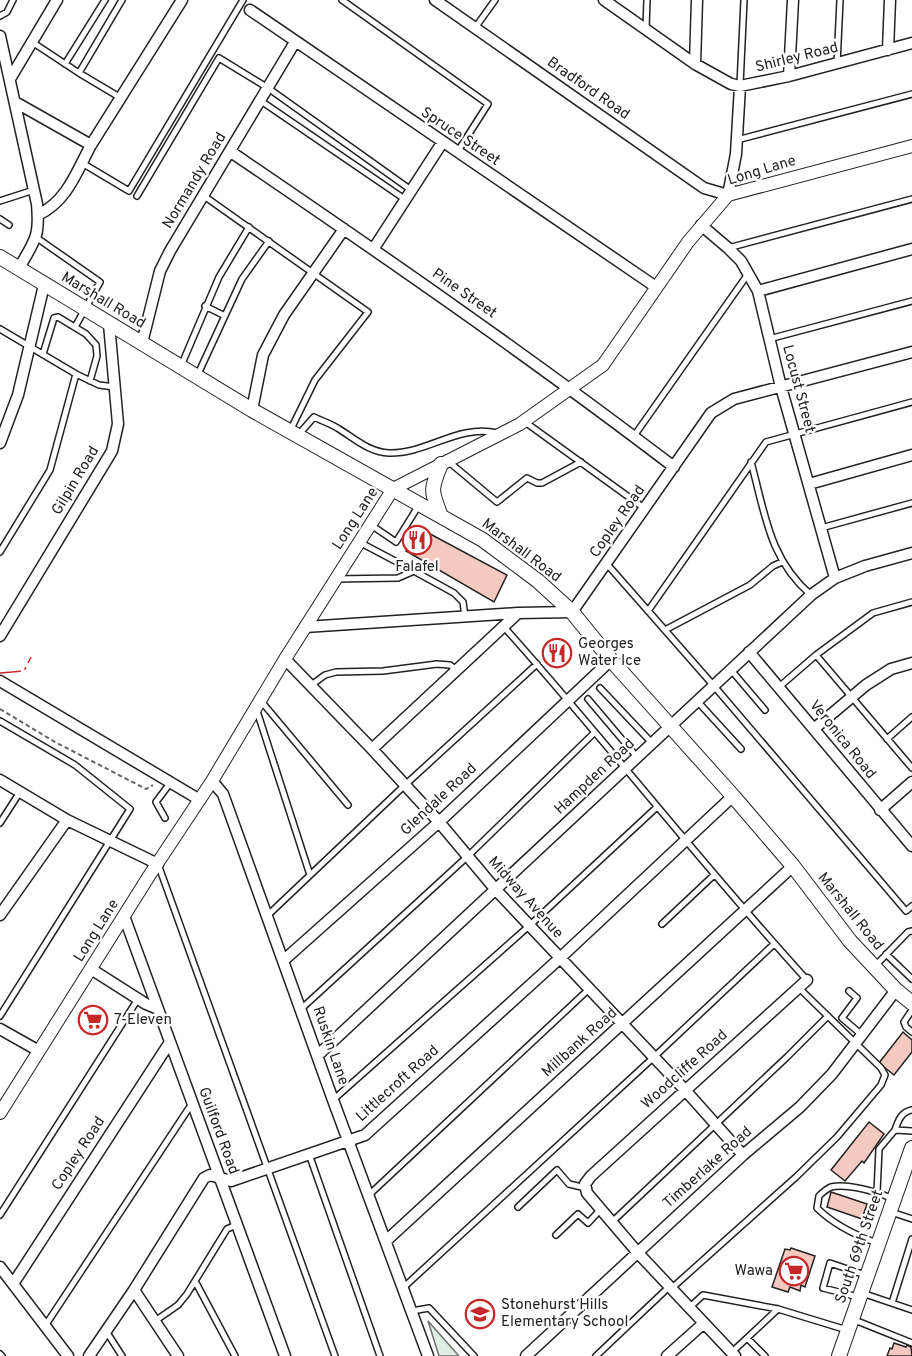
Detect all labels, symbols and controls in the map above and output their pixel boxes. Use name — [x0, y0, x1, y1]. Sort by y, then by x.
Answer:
street label: Shirley Road — [754, 39, 840, 77]
street label: Bradford Road — [543, 53, 633, 125]
street label: Spruce Street — [417, 103, 503, 171]
street label: Normandy Road — [159, 129, 231, 233]
street label: Long Lane — [725, 152, 799, 190]
street label: Pine Street — [428, 265, 500, 323]
street label: Marshall Road — [57, 268, 149, 334]
street label: Locust Street — [777, 343, 819, 435]
street label: Gilpin Road — [48, 443, 104, 519]
street label: Copley Road — [586, 482, 650, 562]
street label: Long Lane — [329, 484, 383, 554]
street label: Marshall Road — [477, 515, 565, 587]
restaurant icon: Falafel — [401, 524, 433, 556]
place label: Falafel — [395, 558, 439, 577]
place label: Georges Water Ice — [578, 635, 641, 671]
restaurant icon: Georges Water Ice — [541, 637, 573, 669]
street label: Veronica Road — [804, 697, 880, 783]
street label: Hampden Road — [551, 735, 639, 819]
street label: Glendale Road — [397, 760, 481, 840]
street label: Midway Avenue — [483, 853, 567, 943]
street label: Marshall Road — [813, 869, 887, 955]
street label: Long Lane — [70, 896, 124, 966]
supermarket icon: 7-Eleven — [77, 1004, 109, 1036]
street label: Ruskin Lane — [308, 1004, 352, 1088]
street label: Millbank Road — [538, 1004, 622, 1082]
place label: 7-Eleven — [114, 1011, 172, 1030]
street label: Woodcliffe Road — [638, 1026, 732, 1114]
street label: Littlecroft Road — [352, 1042, 444, 1126]
street label: Guilford Road — [193, 1085, 243, 1177]
street label: Copley Road — [48, 1113, 110, 1195]
street label: Timberlake Road — [659, 1123, 757, 1213]
street label: South 69th Street — [832, 1188, 888, 1306]
supermarket icon: Wawa — [778, 1255, 810, 1287]
place label: Wawa — [735, 1262, 773, 1281]
place label: Stonehurst Hills Elementary School — [501, 1296, 628, 1332]
school or university icon: Stonehurst Hills Elementary School — [464, 1298, 496, 1330]

